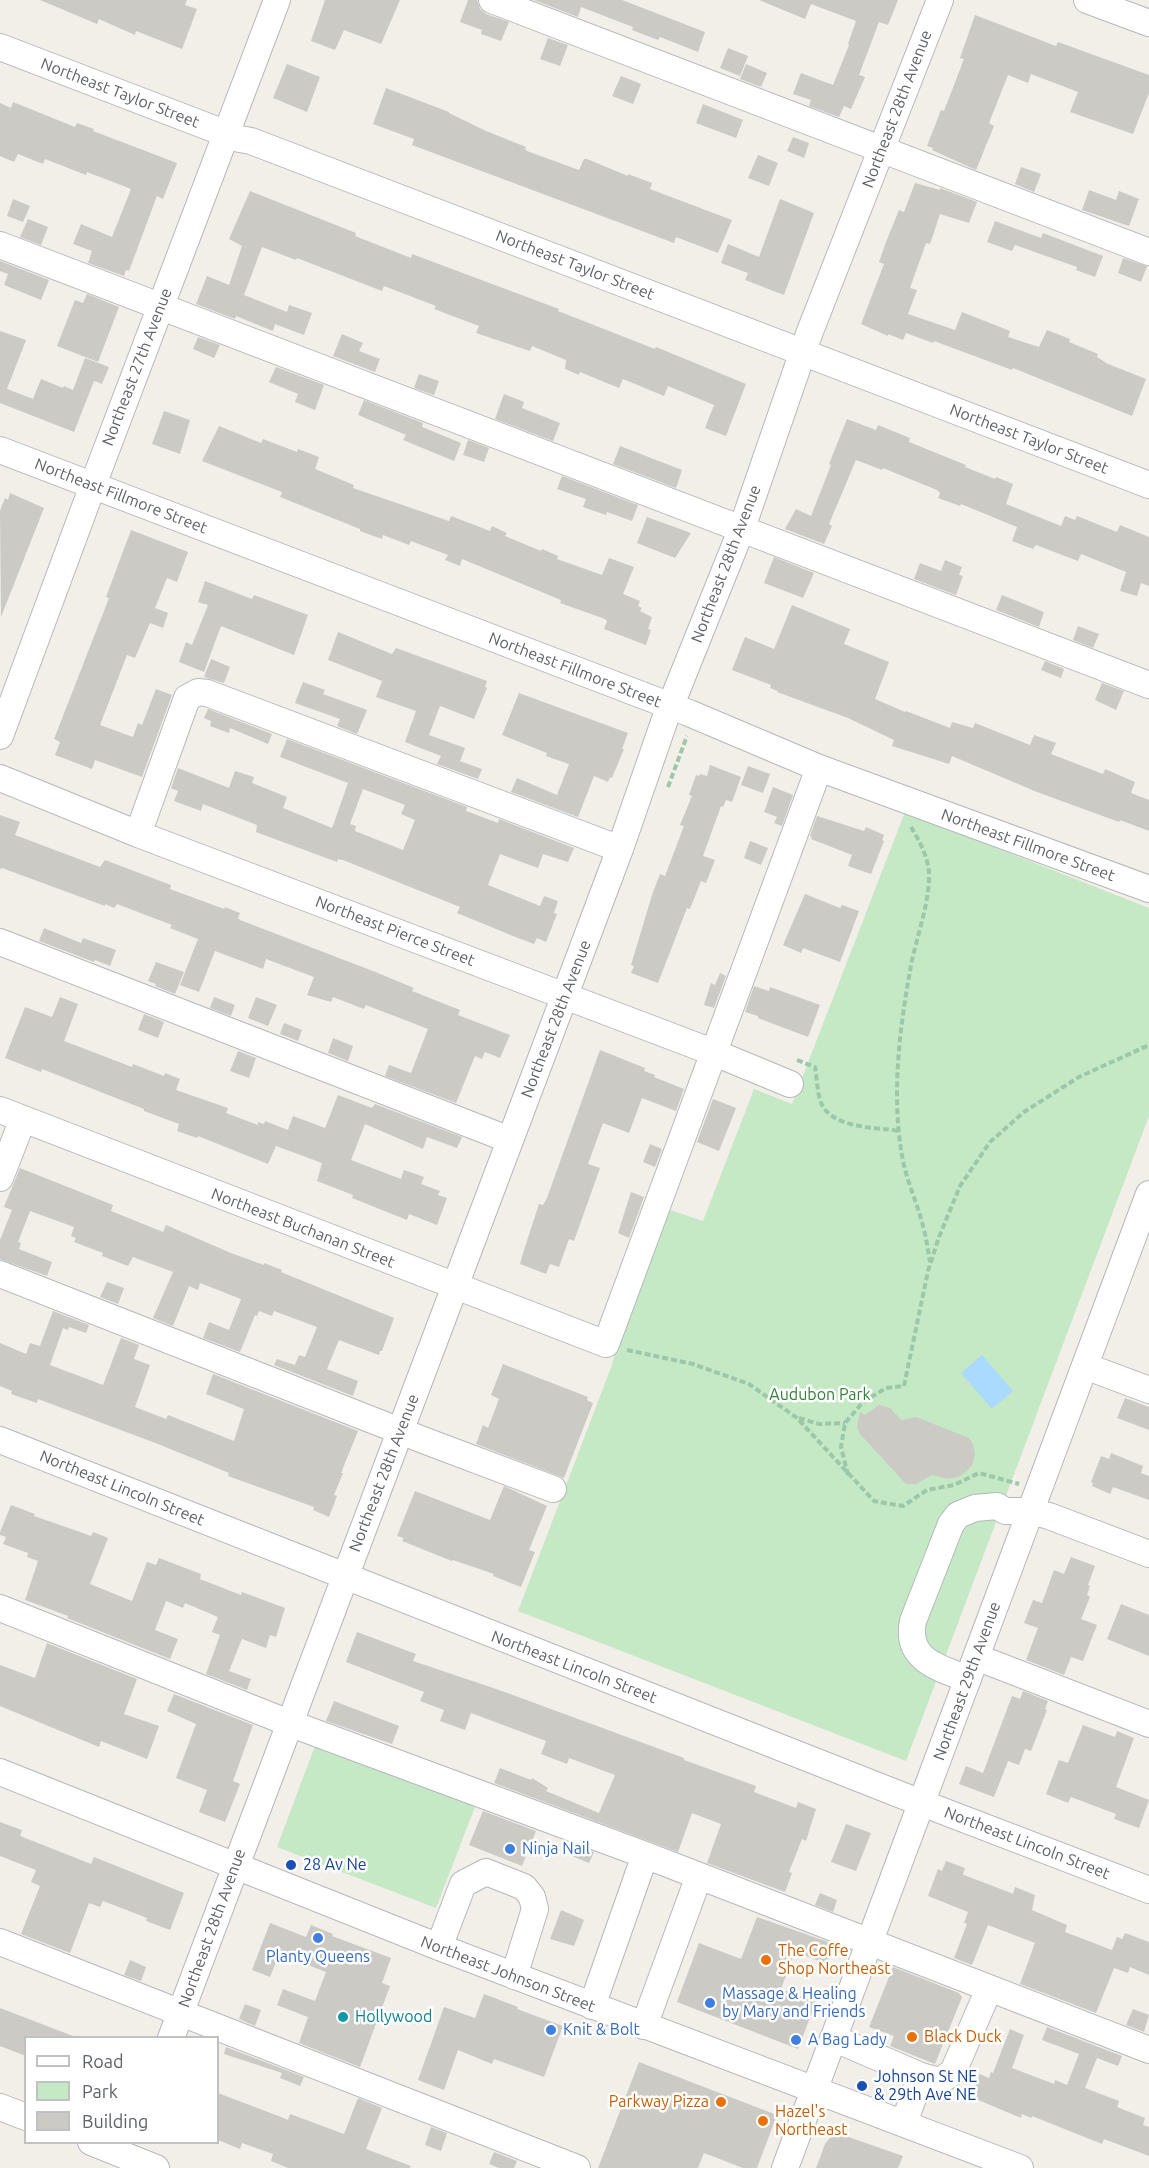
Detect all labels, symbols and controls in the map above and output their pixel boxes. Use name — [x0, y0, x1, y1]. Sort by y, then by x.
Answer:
street label: Northeast 28th Avenue — [858, 27, 936, 191]
street label: Northeast Taylor Street — [38, 54, 202, 132]
street label: Northeast Taylor Street — [493, 226, 657, 304]
street label: Northeast 27th Avenue — [98, 285, 176, 449]
street label: Northeast Taylor Street — [947, 400, 1111, 478]
street label: Northeast Fillmore Street — [32, 454, 210, 538]
street label: Northeast 28th Avenue — [687, 482, 765, 646]
street label: Northeast Fillmore Street — [486, 628, 664, 712]
street label: Northeast Fillmore Street — [939, 805, 1117, 885]
street label: Northeast Pierce Street — [313, 892, 477, 970]
street label: Northeast 28th Avenue — [517, 937, 595, 1101]
street label: Northeast Buchanan Street — [208, 1184, 398, 1272]
park label: Audubon Park — [769, 1385, 871, 1405]
street label: Northeast 28th Avenue — [345, 1391, 423, 1555]
street label: Northeast Lincoln Street — [37, 1446, 207, 1530]
street label: Northeast 29th Avenue — [929, 1599, 1005, 1763]
street label: Northeast Lincoln Street — [488, 1627, 660, 1707]
street label: Northeast Lincoln Street — [941, 1803, 1113, 1883]
place label: Ninja Nail — [522, 1839, 590, 1859]
marker: Ninja Nail — [503, 1842, 517, 1856]
street label: Northeast 28th Avenue — [174, 1846, 250, 2010]
place label: 28 Av Ne — [303, 1855, 367, 1875]
marker: 28 Av Ne — [284, 1858, 298, 1872]
marker: Planty Queens — [311, 1931, 325, 1945]
street label: Northeast Johnson Street — [418, 1932, 598, 2016]
place label: The Coffe Shop Northeast — [778, 1941, 890, 1979]
place label: Planty Queens — [266, 1947, 370, 1967]
marker: The Coffe Shop Northeast — [759, 1953, 773, 1967]
place label: Massage & Healing by Mary and Friends — [722, 1984, 865, 2022]
marker: Massage & Healing by Mary and Friends — [703, 1996, 717, 2010]
place label: Hollywood — [355, 2007, 432, 2027]
marker: Hollywood — [336, 2010, 350, 2024]
place label: Knit & Bolt — [563, 2020, 640, 2040]
marker: Knit & Bolt — [544, 2023, 558, 2037]
place label: Black Duck — [924, 2027, 1002, 2047]
place label: A Bag Lady — [808, 2030, 887, 2050]
marker: Black Duck — [905, 2030, 919, 2044]
marker: A Bag Lady — [789, 2033, 803, 2047]
legend — [24, 2036, 219, 2144]
text: Road — [82, 2051, 124, 2071]
place label: Johnson St NE & 29th Ave NE — [874, 2067, 977, 2105]
marker: Johnson St NE & 29th Ave NE — [855, 2079, 869, 2093]
text: Park — [82, 2081, 118, 2101]
place label: Parkway Pizza — [609, 2092, 709, 2112]
marker: Parkway Pizza — [714, 2095, 728, 2109]
place label: Hazel's Northeast — [775, 2102, 848, 2140]
text: Building — [82, 2111, 148, 2131]
marker: Hazel's Northeast — [756, 2114, 770, 2128]

